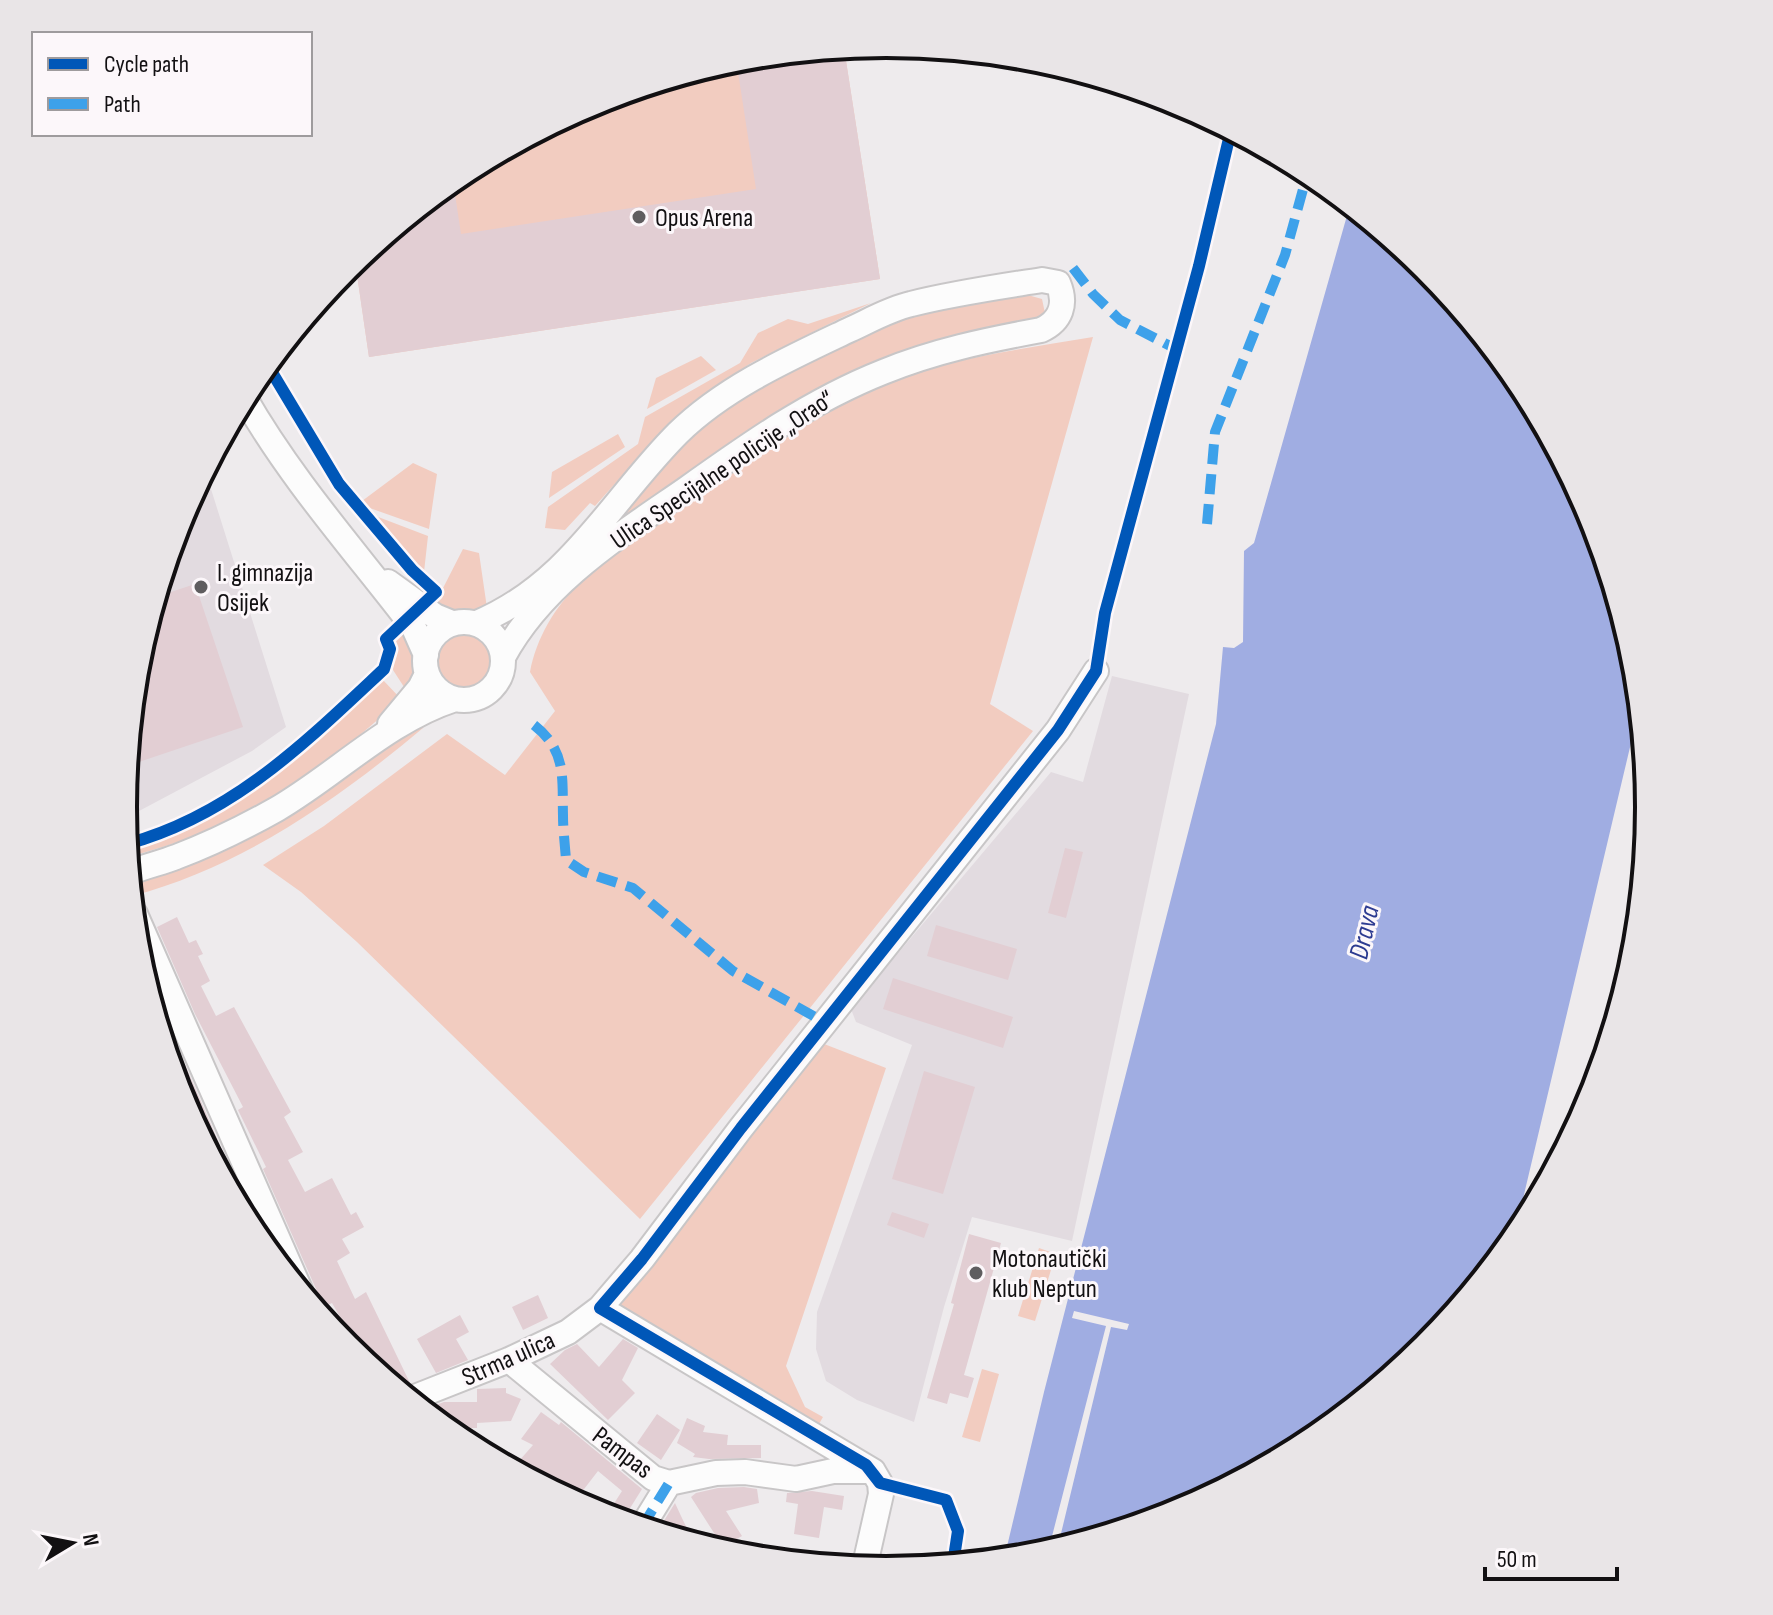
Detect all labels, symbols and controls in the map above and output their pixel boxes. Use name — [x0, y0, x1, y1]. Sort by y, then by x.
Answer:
legend — [32, 32, 312, 136]
text: Cycle path — [104, 50, 189, 79]
text: Path — [104, 90, 141, 119]
place label: Opus Arena — [655, 203, 753, 234]
marker: Opus Arena — [630, 208, 648, 226]
street label: Ulica Specijalne policije „Orao“ — [605, 384, 840, 557]
place label: I. gimnazija Osijek — [217, 558, 313, 619]
marker: I. gimnazija Osijek — [192, 578, 210, 596]
water label: Drava — [1342, 902, 1387, 962]
place label: Motonautički klub Neptun — [992, 1244, 1107, 1305]
marker: Motonautički klub Neptun — [967, 1264, 985, 1282]
street label: Strma ulica — [457, 1325, 560, 1394]
street label: Pampas — [586, 1421, 658, 1486]
north arrow — [32, 1503, 112, 1583]
scale bar — [1485, 1531, 1617, 1581]
text: N — [76, 1532, 105, 1548]
text: 50 m — [1497, 1545, 1537, 1574]

